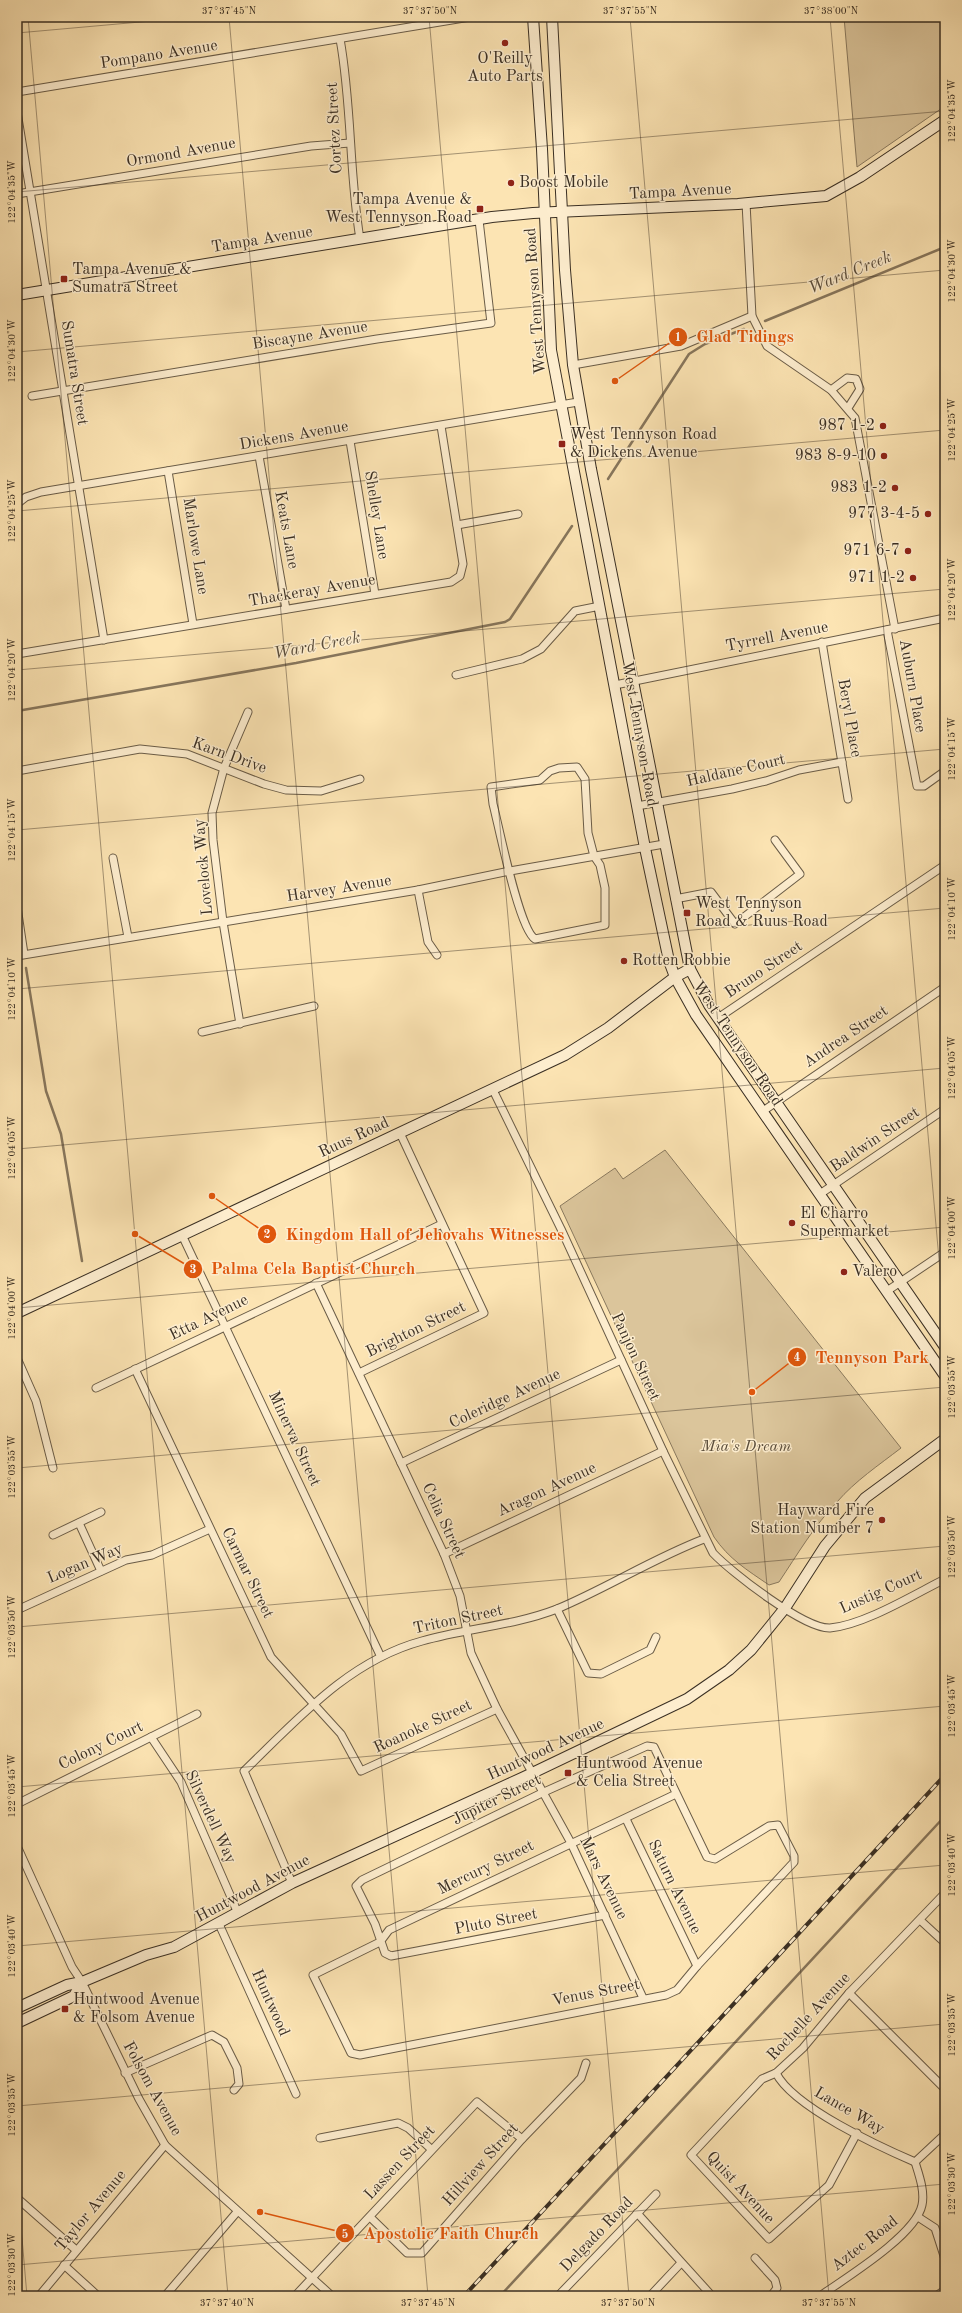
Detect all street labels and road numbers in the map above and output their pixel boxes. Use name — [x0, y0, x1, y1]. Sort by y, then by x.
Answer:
street label: Pompano Avenue — [99, 38, 219, 72]
street label: Cortez Street — [325, 81, 345, 174]
street label: Ormond Avenue — [125, 136, 237, 170]
street label: Tampa Avenue — [628, 181, 732, 203]
street label: Tampa Avenue — [210, 224, 314, 256]
street label: West Tennyson Road — [523, 227, 549, 375]
street label: Sumatra Street — [58, 319, 90, 427]
street label: Biscayne Avenue — [251, 319, 369, 353]
street label: Dickens Avenue — [238, 419, 350, 453]
street label: Shelley Lane — [361, 470, 391, 560]
street label: Keats Lane — [271, 490, 301, 570]
street label: Marlowe Lane — [179, 496, 211, 596]
street label: Thackeray Avenue — [247, 572, 377, 610]
street label: Tyrrell Avenue — [724, 619, 830, 655]
street label: Auburn Place — [896, 638, 928, 734]
street label: West Tennyson Road — [618, 660, 660, 808]
street label: Beryl Place — [834, 677, 864, 759]
street label: Karn Drive — [190, 735, 268, 777]
street label: Haldane Court — [685, 752, 787, 790]
street label: Lovelock Way — [192, 817, 216, 916]
street label: Harvey Avenue — [285, 873, 393, 905]
street label: Bruno Street — [722, 938, 806, 1002]
street label: West Tennyson Road — [689, 979, 785, 1109]
street label: Andrea Street — [801, 1003, 891, 1071]
street label: Baldwin Street — [827, 1104, 923, 1176]
street label: Ruus Road — [316, 1115, 392, 1161]
street label: Etta Avenue — [167, 1292, 251, 1344]
street label: Brighton Street — [364, 1299, 469, 1361]
street label: Panjon Street — [608, 1310, 663, 1404]
street label: Coleridge Avenue — [447, 1366, 563, 1432]
street label: Minerva Street — [265, 1389, 323, 1489]
street label: Aragon Avenue — [495, 1460, 599, 1520]
street label: Celia Street — [419, 1481, 468, 1562]
street label: Carmar Street — [218, 1525, 276, 1621]
street label: Logan Way — [45, 1541, 126, 1587]
street label: Lustig Court — [837, 1567, 925, 1617]
street label: Triton Street — [412, 1603, 505, 1637]
street label: Roanoke Street — [371, 1697, 475, 1757]
street label: Huntwood Avenue — [485, 1716, 607, 1784]
street label: Colony Court — [56, 1718, 146, 1773]
street label: Silverdell Way — [181, 1768, 239, 1867]
street label: Jupiter Street — [450, 1772, 544, 1828]
street label: Mars Avenue — [576, 1834, 630, 1922]
street label: Saturn Avenue — [644, 1837, 704, 1937]
street label: Mercury Street — [435, 1838, 537, 1898]
street label: Huntwood Avenue — [193, 1852, 313, 1926]
street label: Pluto Street — [453, 1906, 539, 1938]
street label: Huntwood — [248, 1967, 292, 2039]
street label: Rochelle Avenue — [764, 1970, 854, 2064]
street label: Venus Street — [551, 1977, 642, 2009]
street label: Folsom Avenue — [120, 2039, 184, 2139]
street label: Lance Way — [811, 2085, 887, 2138]
street label: Hillview Street — [440, 2120, 522, 2209]
street label: Lassen Street — [362, 2122, 439, 2203]
street label: Quist Avenue — [703, 2149, 777, 2227]
street label: Taylor Avenue — [52, 2167, 130, 2255]
street label: Delgado Road — [558, 2195, 636, 2275]
street label: Aztec Road — [829, 2213, 901, 2275]

